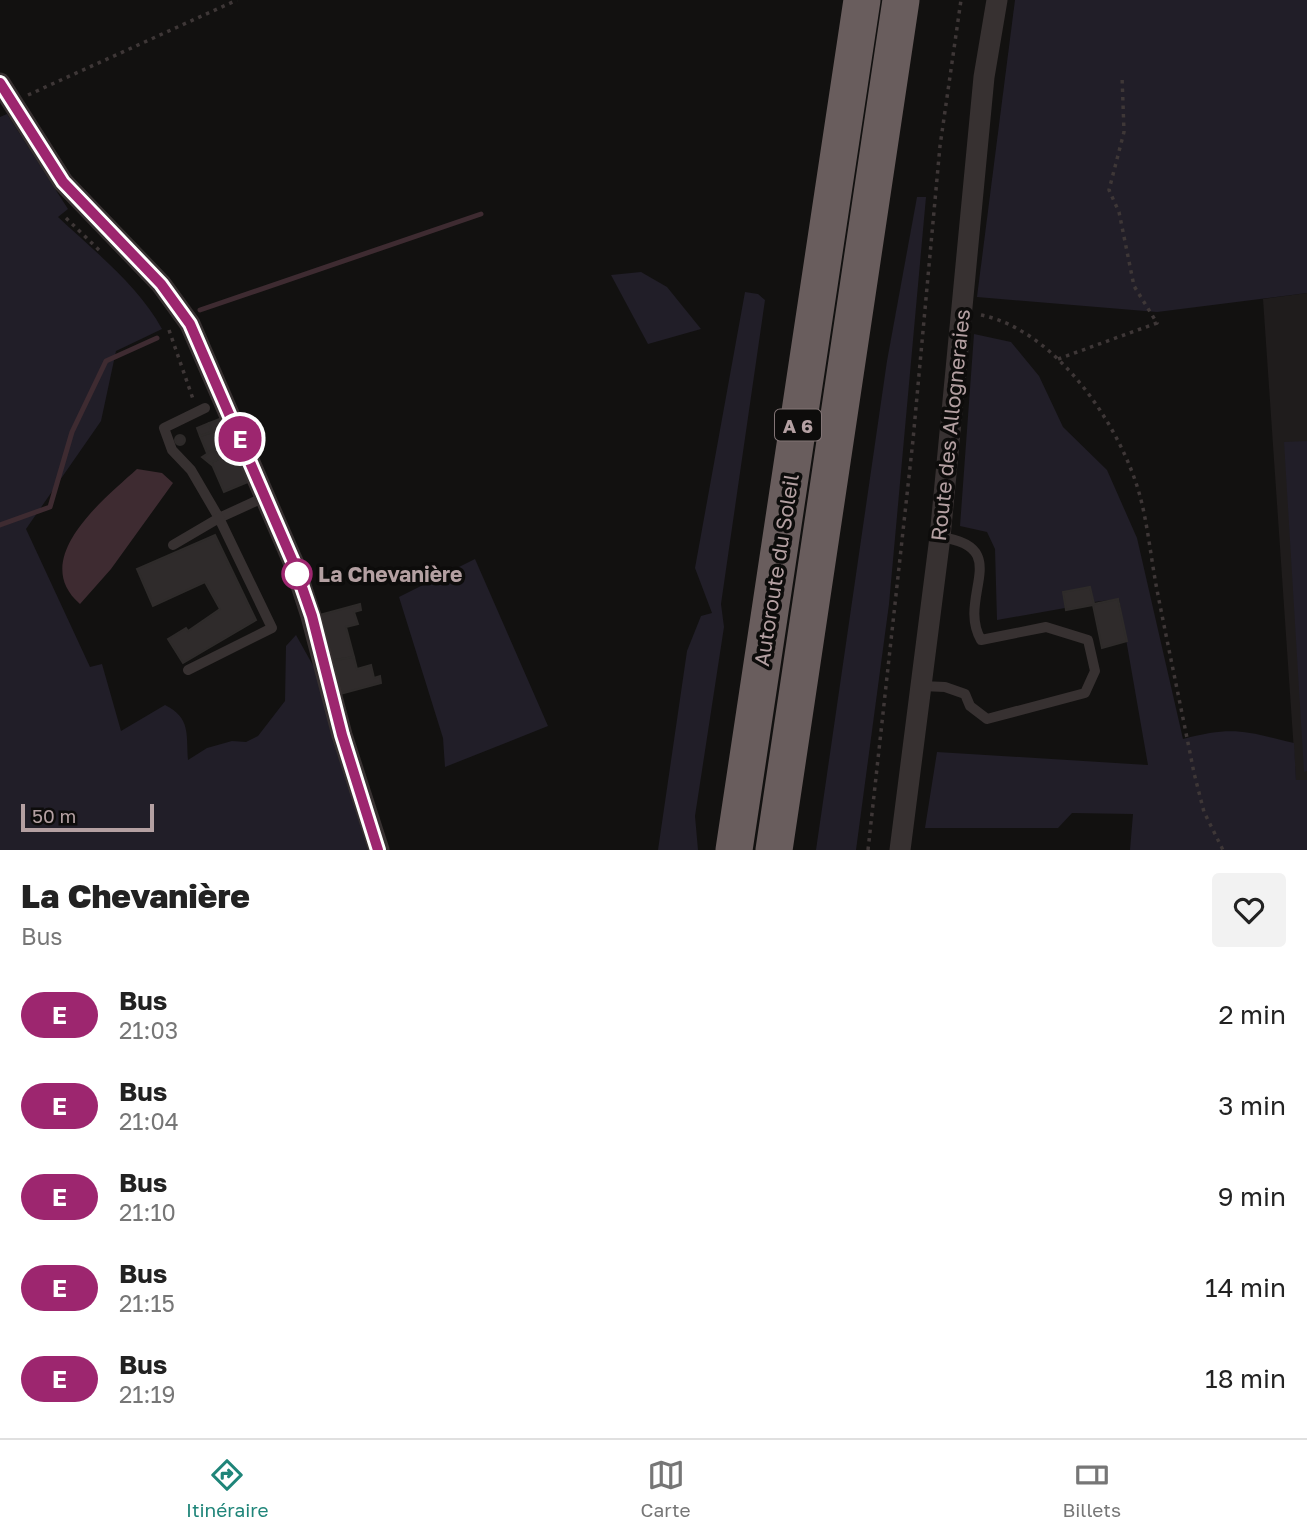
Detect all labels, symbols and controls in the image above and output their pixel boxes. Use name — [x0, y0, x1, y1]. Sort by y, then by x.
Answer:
street label: Route des Allogneraies — [925, 308, 975, 542]
road number: A 6 — [775, 410, 821, 440]
line badge: E — [217, 416, 263, 462]
text: E — [233, 424, 247, 453]
street label: Autoroute du Soleil — [748, 472, 804, 668]
marker: La Chevanière — [282, 559, 312, 589]
place label: La Chevanière — [318, 561, 462, 587]
scale bar — [21, 801, 154, 833]
text: 50 m — [32, 804, 76, 827]
button: heart — [1212, 873, 1286, 947]
text: La Chevanière — [21, 876, 250, 915]
text: Bus — [21, 922, 63, 950]
text: Bus — [119, 985, 167, 1016]
text: 2 min — [1218, 999, 1286, 1030]
text: E — [52, 1000, 67, 1029]
text: 21:03 — [119, 1016, 178, 1044]
text: Bus — [119, 1076, 167, 1107]
text: 3 min — [1218, 1090, 1286, 1121]
text: E — [52, 1091, 67, 1120]
text: 21:04 — [119, 1107, 179, 1135]
text: Bus — [119, 1167, 167, 1198]
text: 9 min — [1218, 1181, 1286, 1212]
text: E — [52, 1182, 67, 1211]
text: 21:10 — [119, 1198, 176, 1226]
text: Bus — [119, 1258, 167, 1289]
text: 14 min — [1205, 1272, 1286, 1303]
text: E — [52, 1273, 67, 1302]
text: 21:15 — [119, 1289, 175, 1317]
text: Bus — [119, 1349, 167, 1380]
text: 18 min — [1205, 1363, 1286, 1394]
text: E — [52, 1364, 67, 1393]
text: 21:19 — [119, 1380, 175, 1408]
tab: Itinéraire — [186, 1456, 269, 1521]
tab: Carte — [641, 1456, 691, 1521]
tab: Billets — [1063, 1456, 1121, 1521]

